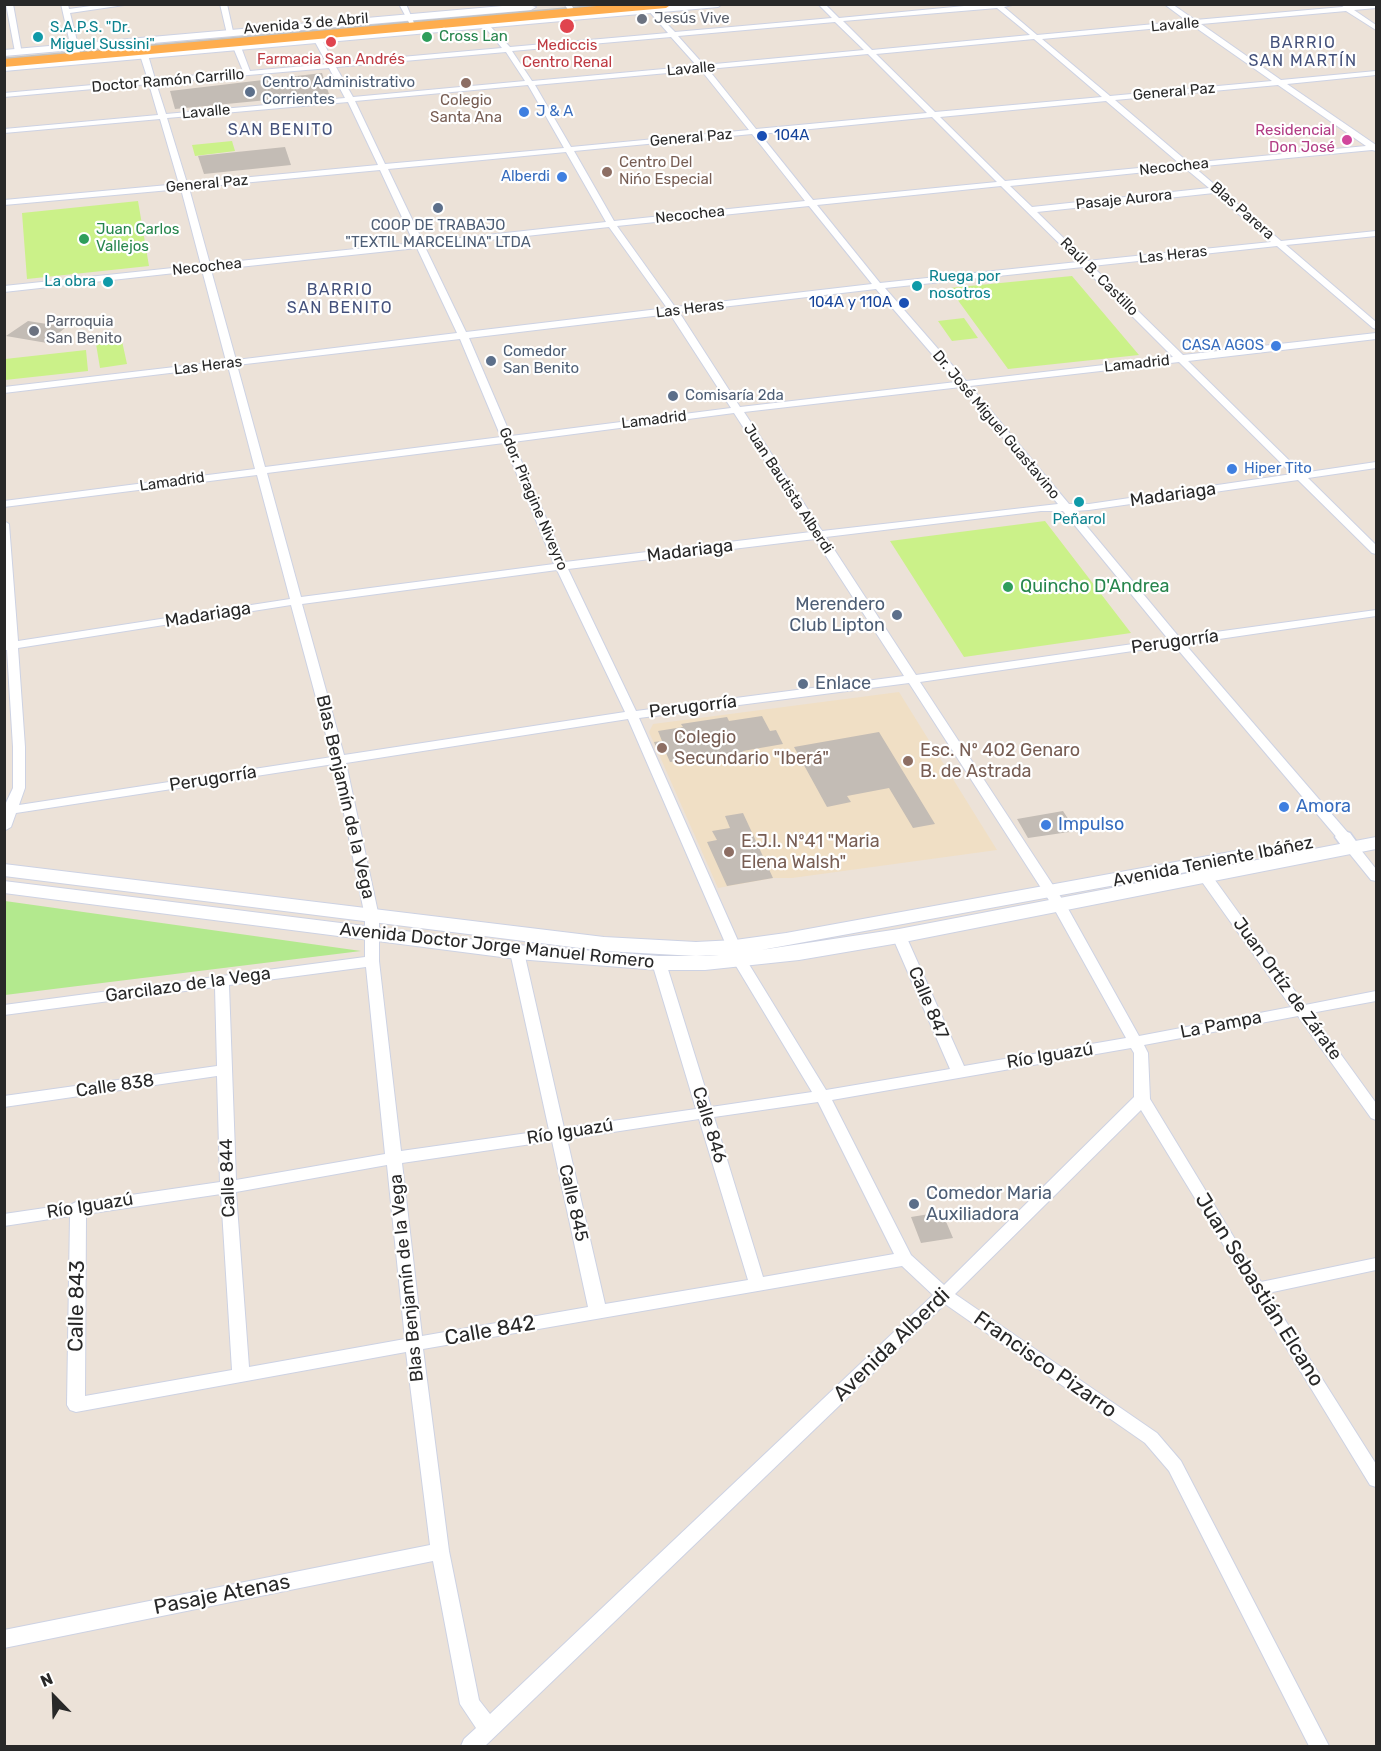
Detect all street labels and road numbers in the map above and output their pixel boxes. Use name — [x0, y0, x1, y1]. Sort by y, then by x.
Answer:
street label: Avenida 3 de Abril — [243, 10, 369, 38]
street label: Lavalle — [1150, 14, 1200, 36]
street label: Lavalle — [666, 58, 716, 80]
street label: Doctor Ramón Carrillo — [91, 65, 245, 97]
street label: General Paz — [1132, 79, 1216, 105]
street label: Lavalle — [181, 101, 231, 123]
street label: General Paz — [649, 125, 733, 151]
street label: Necochea — [1138, 154, 1210, 180]
street label: General Paz — [165, 171, 249, 197]
street label: Blas Parera — [1206, 178, 1278, 244]
street label: Pasaje Aurora — [1075, 186, 1173, 214]
street label: Necochea — [654, 202, 726, 228]
street label: Raúl B. Castillo — [1056, 234, 1142, 320]
street label: Las Heras — [1138, 242, 1208, 268]
street label: Necochea — [171, 254, 243, 280]
street label: Las Heras — [655, 296, 725, 322]
street label: Dr. José Miguel Guastavino — [929, 347, 1063, 503]
street label: Lamadrid — [1103, 352, 1171, 376]
street label: Las Heras — [173, 353, 243, 379]
street label: Lamadrid — [620, 407, 688, 433]
street label: Juan Bautista Alberdi — [739, 421, 837, 557]
street label: Gdor. Piragine Niveyro — [495, 425, 571, 573]
street label: Lamadrid — [138, 469, 206, 495]
street label: Madariaga — [1129, 478, 1217, 512]
street label: Madariaga — [646, 535, 734, 567]
street label: Madariaga — [164, 598, 252, 632]
street label: Perugorría — [1130, 625, 1220, 659]
street label: Perugorría — [648, 691, 738, 723]
street label: Blas Benjamín de la Vega — [311, 693, 379, 901]
street label: Perugorría — [168, 761, 258, 797]
street label: Avenida Teniente Ibáñez — [1111, 832, 1315, 892]
street label: Juan Ortíz de Zárate — [1228, 913, 1346, 1065]
street label: Avenida Doctor Jorge Manuel Romero — [339, 919, 655, 973]
street label: Garcilazo de la Vega — [104, 963, 272, 1007]
street label: Calle 847 — [903, 963, 953, 1043]
street label: La Pampa — [1178, 1007, 1264, 1043]
street label: Río Iguazú — [1005, 1039, 1095, 1073]
street label: Calle 838 — [74, 1070, 156, 1102]
street label: Calle 846 — [687, 1084, 731, 1166]
street label: Río Iguazú — [525, 1115, 615, 1149]
street label: Calle 844 — [216, 1138, 240, 1218]
street label: Calle 845 — [554, 1162, 592, 1244]
street label: Blas Benjamín de la Vega — [385, 1173, 429, 1383]
street label: Río Iguazú — [45, 1189, 135, 1223]
street label: Juan Sebastián Elcano — [1189, 1189, 1329, 1391]
street label: Calle 843 — [64, 1260, 90, 1352]
street label: Avenida Alberdi — [828, 1283, 956, 1407]
street label: Francisco Pizarro — [969, 1306, 1121, 1424]
street label: Calle 842 — [443, 1311, 537, 1351]
street label: Pasaje Atenas — [152, 1569, 292, 1621]

